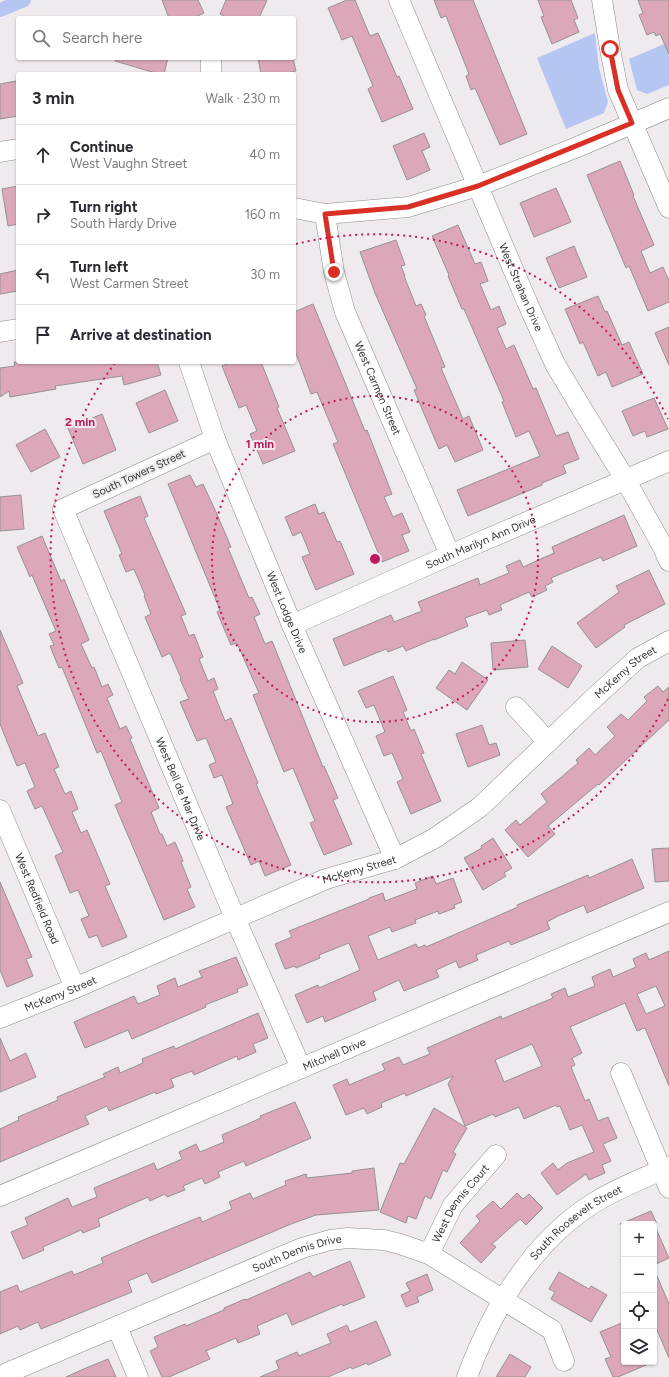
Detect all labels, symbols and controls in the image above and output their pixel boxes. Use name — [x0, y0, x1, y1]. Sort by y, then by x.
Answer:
search box — [16, 16, 296, 60]
icon: search — [30, 27, 52, 49]
text: Search here — [62, 29, 142, 47]
route start — [601, 40, 619, 58]
text: 3 min — [32, 88, 74, 108]
text: Walk · 230 m — [206, 91, 280, 106]
text: Continue — [70, 138, 133, 156]
icon: ahead — [32, 144, 54, 166]
text: 40 m — [249, 147, 280, 162]
text: West Vaughn Street — [70, 156, 187, 171]
text: Turn right — [70, 198, 138, 216]
icon: right — [32, 204, 54, 226]
text: 160 m — [245, 207, 280, 222]
text: South Hardy Drive — [70, 216, 177, 231]
street label: West Strahan Drive — [496, 241, 546, 333]
text: Turn left — [70, 258, 128, 276]
route end — [325, 263, 343, 281]
icon: left — [32, 264, 54, 286]
text: 30 m — [250, 267, 280, 282]
text: West Carmen Street — [70, 276, 189, 291]
icon: arrive — [32, 324, 54, 346]
text: Arrive at destination — [70, 326, 211, 344]
street label: West Carmen Street — [352, 339, 404, 437]
text: 2 min — [65, 415, 95, 429]
text: 1 min — [246, 437, 274, 451]
street label: South Towers Street — [91, 447, 187, 501]
street label: South Marilyn Ann Drive — [424, 513, 538, 572]
centre of rings — [368, 552, 382, 566]
street label: West Lodge Drive — [264, 570, 310, 655]
street label: McKemy Street — [592, 643, 659, 701]
street label: West Bell de Mar Drive — [153, 735, 208, 842]
street label: West Redfield Road — [12, 851, 62, 946]
street label: McKemy Street — [321, 852, 398, 886]
street label: McKemy Street — [22, 973, 98, 1014]
street label: Mitchell Drive — [301, 1035, 368, 1073]
street label: West Dennis Court — [429, 1161, 492, 1245]
street label: South Roosevelt Street — [527, 1182, 624, 1263]
map controls — [621, 1221, 657, 1365]
button: + — [621, 1221, 657, 1257]
street label: South Dennis Drive — [250, 1232, 342, 1275]
button: − — [621, 1257, 657, 1293]
button: locate — [621, 1293, 657, 1329]
button: layers — [621, 1329, 657, 1365]

